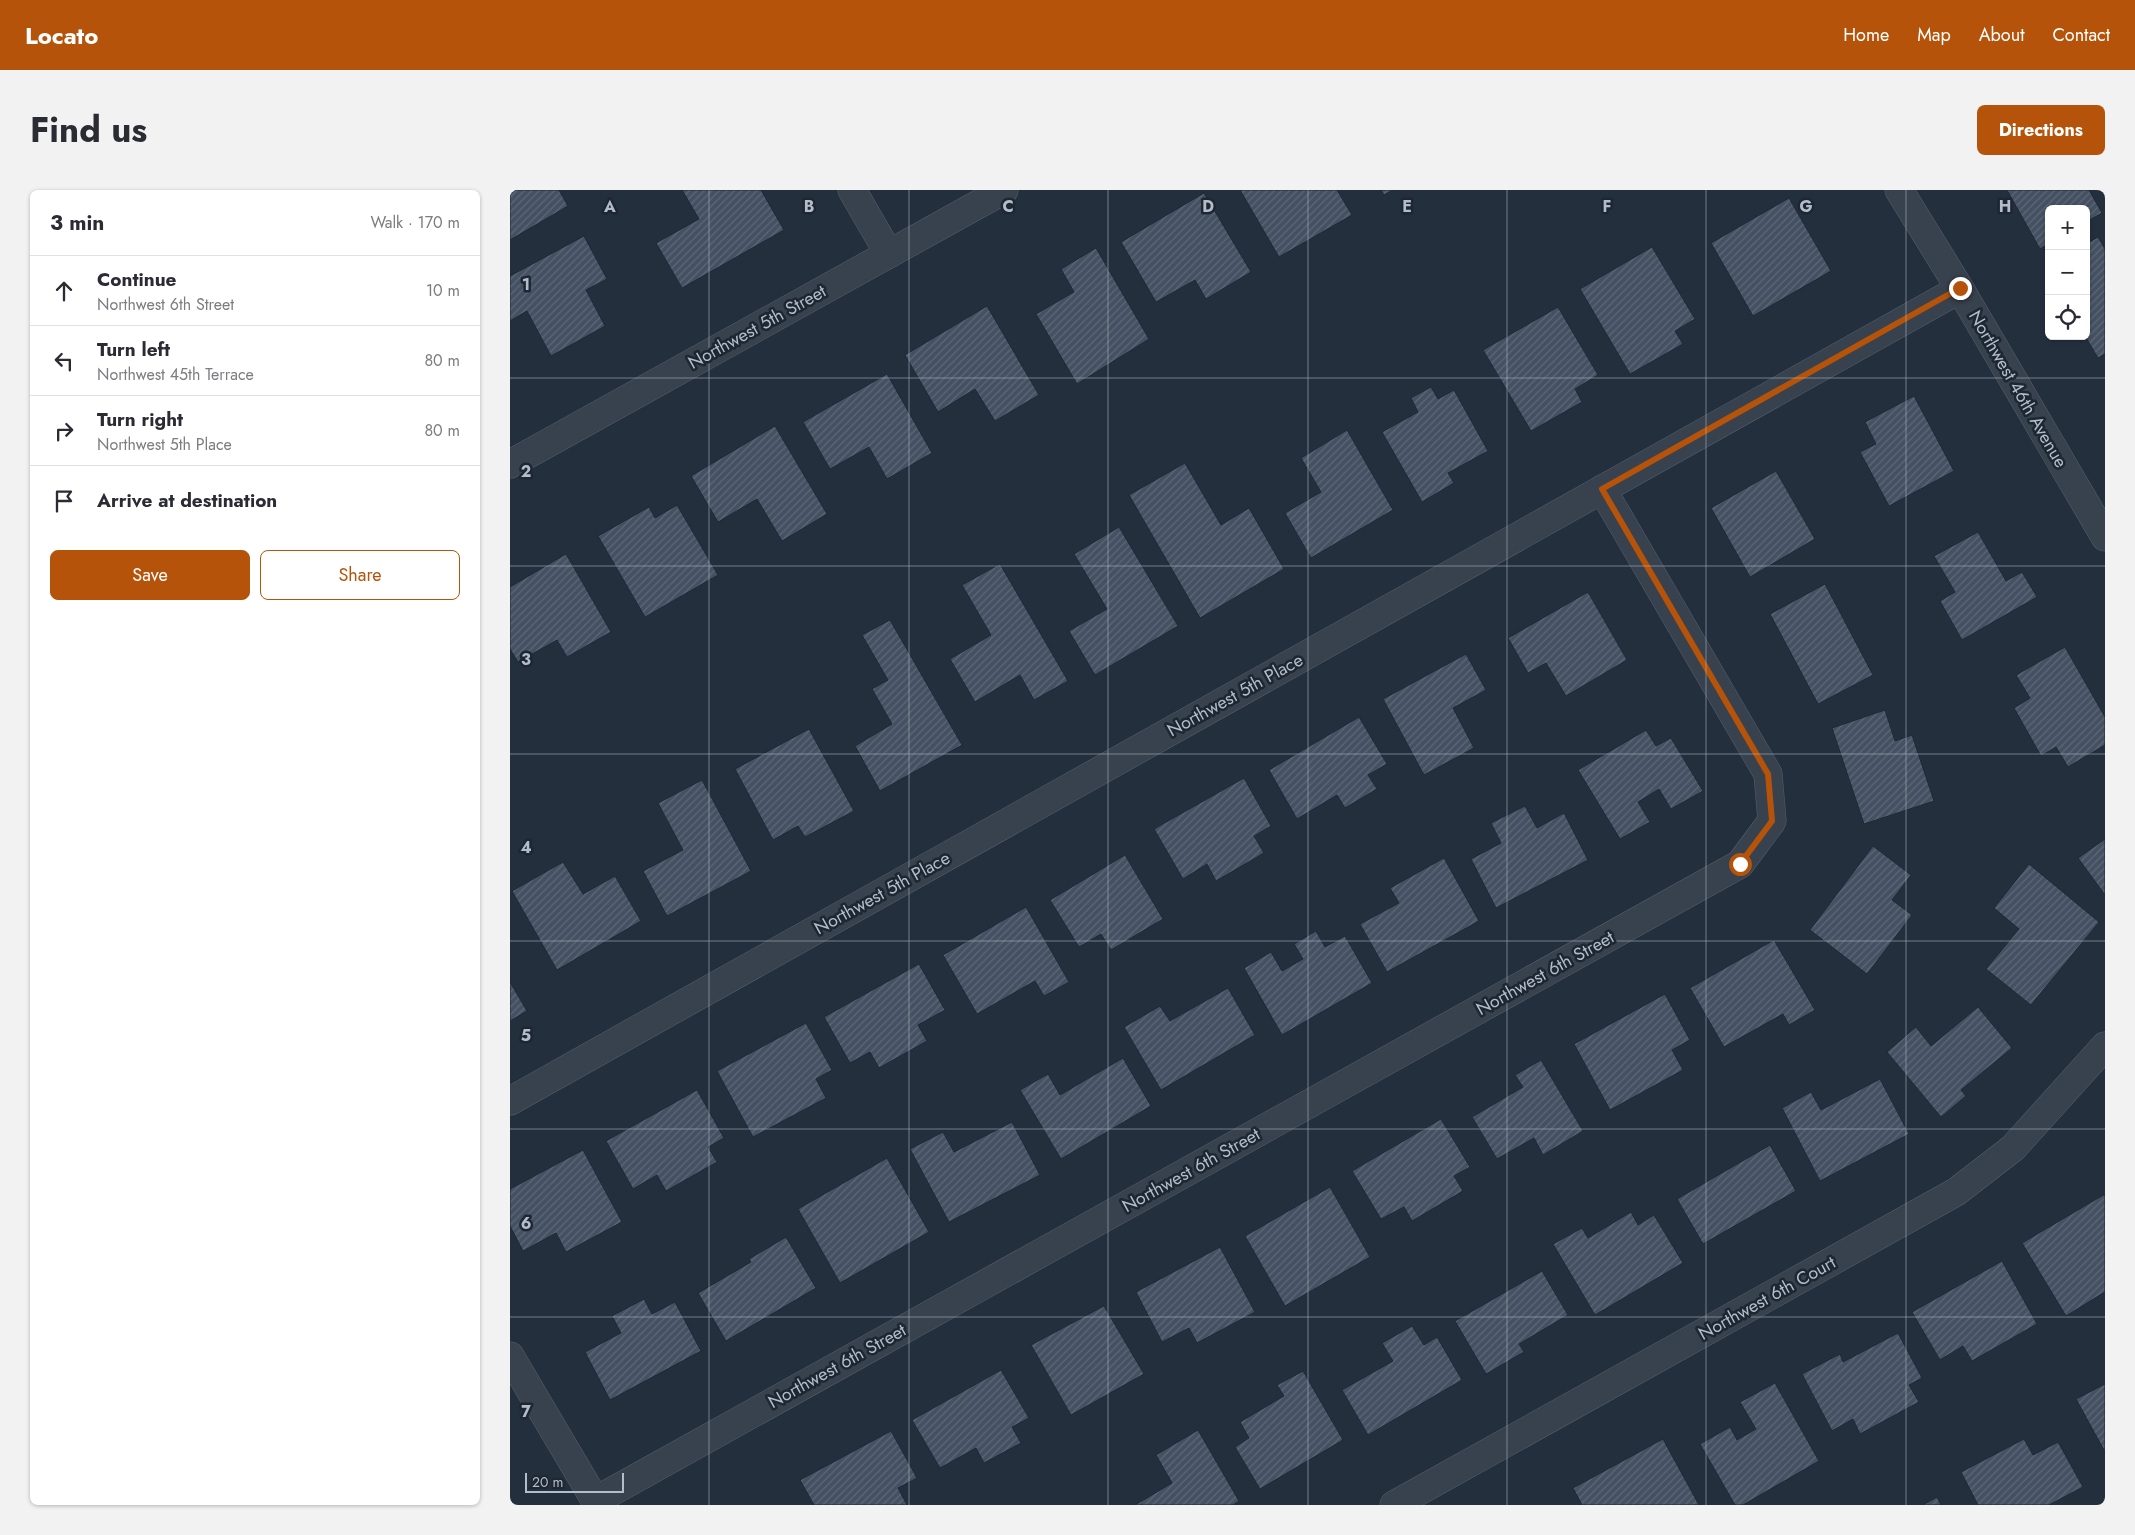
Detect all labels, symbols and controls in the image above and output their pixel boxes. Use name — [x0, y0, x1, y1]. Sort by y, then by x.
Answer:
text: Locato — [25, 18, 98, 53]
text: Home — [1843, 22, 1889, 48]
text: Map — [1917, 22, 1951, 48]
text: About — [1979, 22, 2024, 48]
text: Contact — [2052, 22, 2110, 48]
text: Find us — [30, 105, 147, 155]
button: Directions — [1977, 105, 2105, 155]
text: A — [603, 195, 616, 218]
text: B — [804, 195, 814, 218]
text: C — [1002, 195, 1014, 218]
text: D — [1202, 195, 1214, 218]
text: E — [1402, 195, 1412, 218]
text: F — [1603, 195, 1611, 218]
text: G — [1799, 195, 1813, 218]
text: H — [1999, 195, 2011, 218]
map controls — [2045, 205, 2090, 340]
button: + — [2045, 205, 2090, 250]
text: 3 min — [50, 208, 104, 238]
text: Walk · 170 m — [370, 211, 460, 234]
button: − — [2045, 250, 2090, 295]
text: Continue — [97, 266, 176, 293]
text: 1 — [522, 273, 530, 296]
icon: ahead — [50, 277, 78, 305]
route end — [1949, 277, 1972, 300]
street label: Northwest 5th Street — [683, 278, 831, 376]
text: 10 m — [426, 279, 460, 302]
text: Northwest 6th Street — [97, 293, 234, 316]
button: locate — [2045, 295, 2090, 340]
street label: Northwest 46th Avenue — [1962, 305, 2074, 473]
text: Turn left — [97, 336, 170, 363]
icon: left — [50, 347, 78, 375]
text: 80 m — [424, 349, 460, 372]
text: Northwest 45th Terrace — [97, 363, 254, 386]
text: Turn right — [97, 406, 183, 433]
icon: right — [50, 417, 78, 445]
text: 80 m — [424, 419, 460, 442]
text: Northwest 5th Place — [97, 433, 232, 456]
text: 2 — [521, 460, 531, 483]
icon: arrive — [50, 487, 78, 515]
text: Arrive at destination — [97, 487, 277, 514]
button: Save — [50, 550, 250, 600]
button: Share — [260, 550, 460, 600]
street label: Northwest 5th Place — [1162, 647, 1308, 743]
text: 3 — [521, 648, 531, 671]
text: 4 — [520, 836, 532, 859]
street label: Northwest 5th Place — [809, 845, 955, 941]
route start — [1729, 853, 1752, 876]
street label: Northwest 6th Street — [1471, 924, 1619, 1022]
text: 5 — [521, 1024, 531, 1047]
street label: Northwest 6th Street — [1117, 1121, 1265, 1219]
text: 6 — [521, 1212, 531, 1235]
street label: Northwest 6th Court — [1694, 1249, 1841, 1347]
street label: Northwest 6th Street — [763, 1317, 911, 1415]
text: 7 — [521, 1400, 531, 1423]
scale bar — [525, 1470, 624, 1493]
text: 20 m — [532, 1472, 564, 1492]

